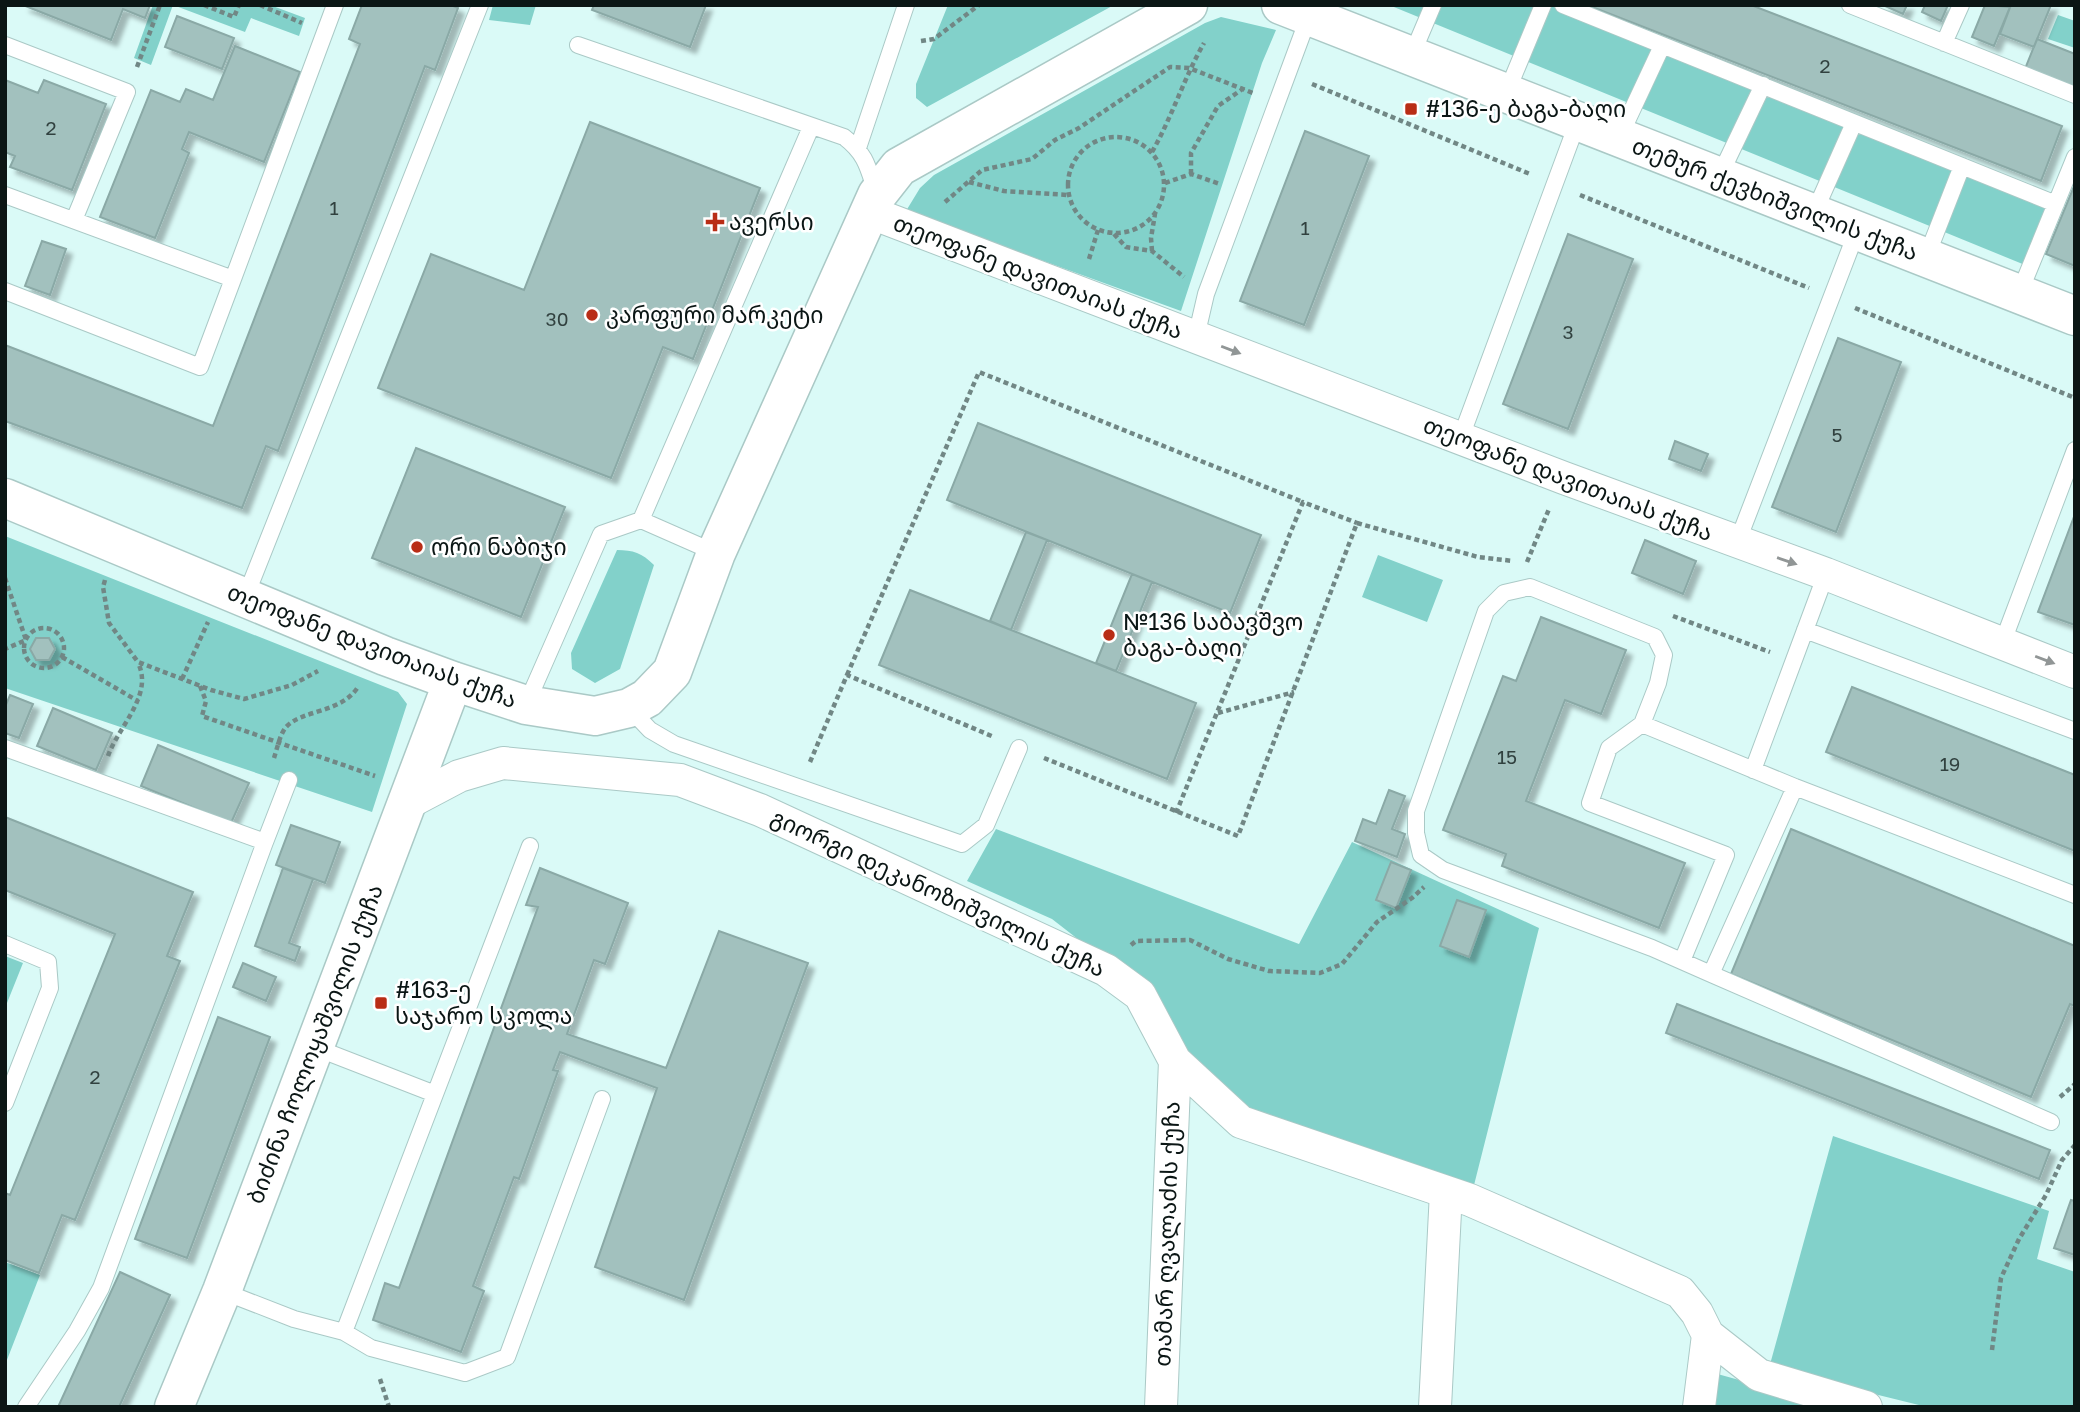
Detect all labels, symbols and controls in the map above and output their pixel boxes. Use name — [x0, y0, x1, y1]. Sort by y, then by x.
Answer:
house number: 2 — [1819, 54, 1831, 77]
place label: #136-ე ბაგა-ბაღი — [1425, 94, 1626, 123]
marker: #136-ე ბაგა-ბაღი — [1403, 101, 1419, 117]
house number: 2 — [45, 116, 57, 139]
street label: თემურ ქევხიშვილის ქუჩა — [1628, 131, 1922, 267]
house number: 1 — [329, 196, 339, 219]
place label: ავერსი — [729, 207, 814, 236]
street label: თეოფანე დავითაიას ქუჩა — [889, 208, 1187, 345]
marker: ავერსი — [707, 214, 723, 230]
house number: 1 — [1300, 216, 1310, 239]
place label: კარფური მარკეტი — [606, 300, 824, 329]
house number: 30 — [546, 307, 568, 330]
marker: კარფური მარკეტი — [584, 307, 600, 323]
house number: 3 — [1562, 320, 1574, 343]
one-way arrow — [1220, 345, 1241, 356]
street label: თეოფანე დავითაიას ქუჩა — [1419, 410, 1717, 547]
house number: 5 — [1831, 423, 1843, 446]
place label: ორი ნაბიჯი — [431, 532, 567, 561]
marker: ორი ნაბიჯი — [409, 539, 425, 555]
one-way arrow — [1776, 556, 1797, 567]
street label: თეოფანე დავითაიას ქუჩა — [223, 577, 521, 714]
place label: №136 საბავშვო ბაგა-ბაღი — [1123, 607, 1303, 662]
marker: №136 საბავშვო ბაგა-ბაღი — [1101, 627, 1117, 643]
one-way arrow — [2034, 655, 2055, 666]
house number: 15 — [1497, 745, 1517, 768]
house number: 19 — [1940, 752, 1960, 775]
street label: გიორგი დეკანოზიშვილის ქუჩა — [766, 802, 1110, 983]
street label: ბიძინა ჩოლოყაშვილის ქუჩა — [240, 880, 389, 1208]
place label: #163-ე საჯარო სკოლა — [395, 975, 572, 1030]
marker: #163-ე საჯარო სკოლა — [373, 995, 389, 1011]
house number: 2 — [89, 1065, 101, 1088]
street label: თამარ ღვალაძის ქუჩა — [1147, 1101, 1186, 1367]

